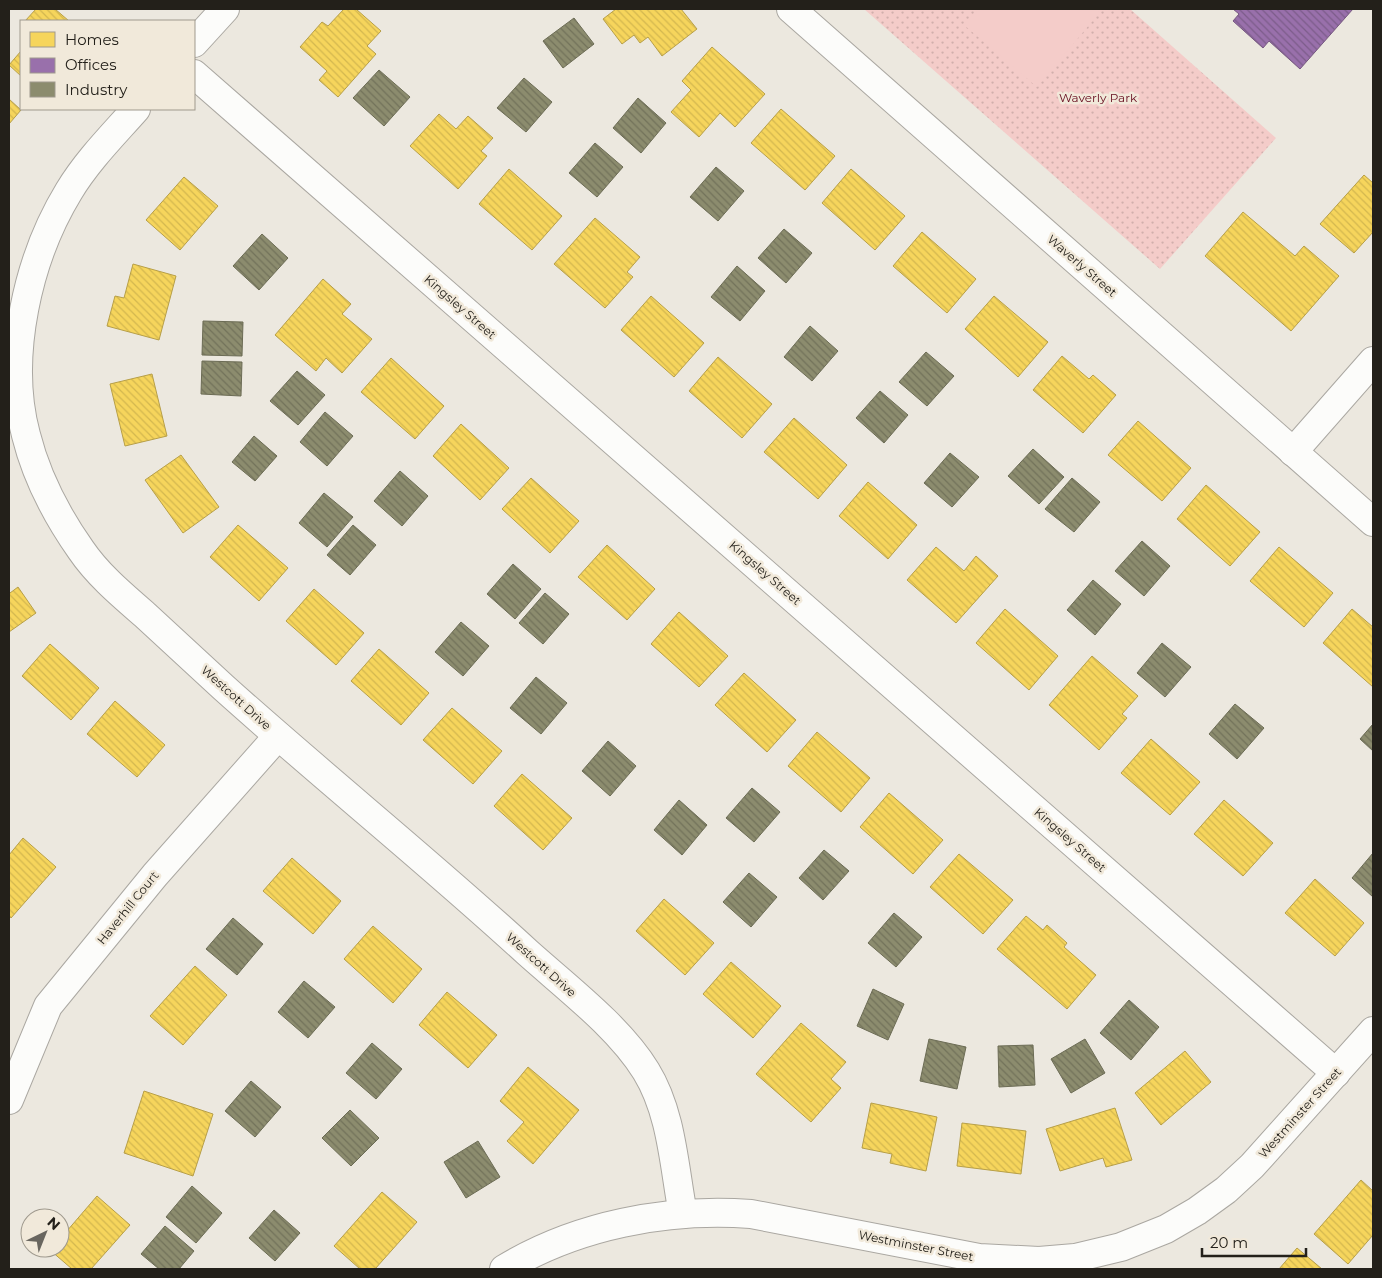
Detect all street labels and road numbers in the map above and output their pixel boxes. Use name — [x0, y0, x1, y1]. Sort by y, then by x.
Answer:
street label: Waverly Street — [1045, 231, 1120, 300]
street label: Kingsley Street — [421, 271, 499, 342]
street label: Kingsley Street — [726, 537, 804, 608]
street label: Westcott Drive — [198, 662, 274, 733]
street label: Kingsley Street — [1031, 804, 1109, 875]
street label: Haverhill Court — [94, 868, 162, 947]
street label: Westcott Drive — [503, 929, 579, 1000]
street label: Westminster Street — [1255, 1064, 1344, 1161]
street label: Westminster Street — [857, 1227, 975, 1264]

